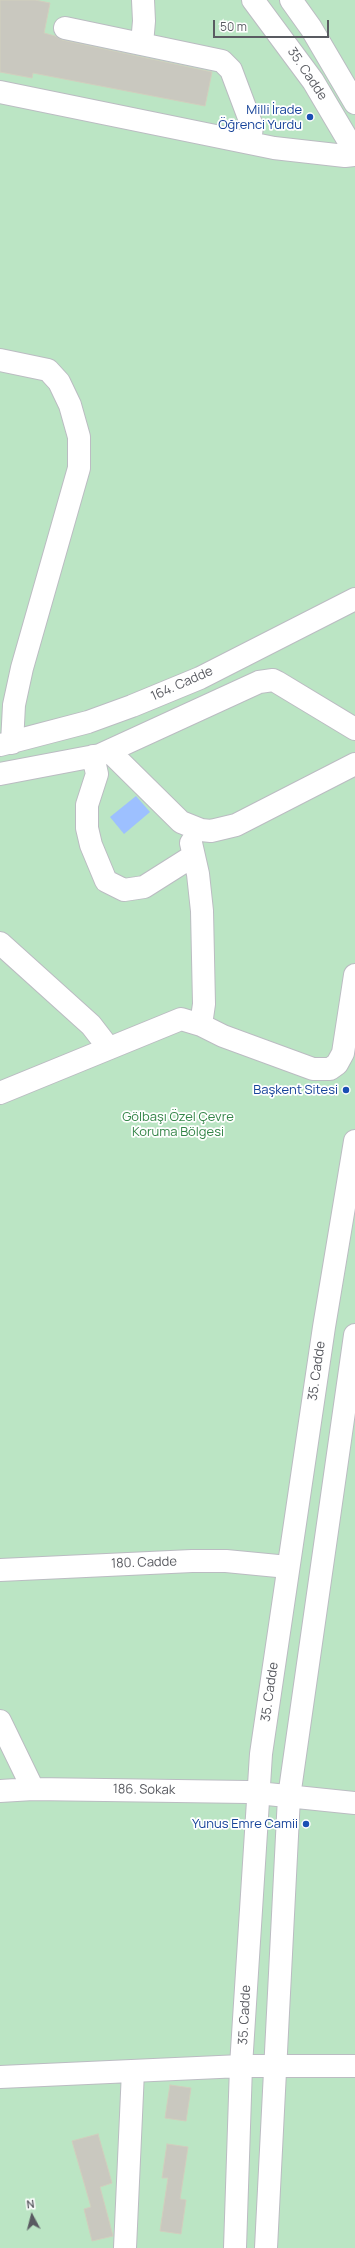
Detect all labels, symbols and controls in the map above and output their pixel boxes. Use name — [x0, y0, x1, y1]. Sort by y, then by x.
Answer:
scale bar — [215, 12, 331, 38]
text: 50 m — [220, 18, 247, 35]
street label: 35. Cadde — [284, 45, 330, 103]
place label: Milli İrade Öğrenci Yurdu — [218, 102, 302, 133]
marker: Milli İrade Öğrenci Yurdu — [305, 112, 315, 122]
street label: 164. Cadde — [149, 663, 215, 705]
place label: Başkent Sitesi — [253, 1082, 338, 1098]
marker: Başkent Sitesi — [341, 1085, 351, 1095]
park label: Gölbaşı Özel Çevre Koruma Bölgesi — [122, 1109, 234, 1140]
street label: 35. Cadde — [305, 1340, 329, 1402]
street label: 180. Cadde — [111, 1554, 177, 1572]
street label: 35. Cadde — [258, 1661, 282, 1723]
street label: 186. Sokak — [113, 1782, 175, 1798]
place label: Yunus Emre Camii — [192, 1816, 298, 1832]
marker: Yunus Emre Camii — [301, 1819, 311, 1829]
street label: 35. Cadde — [236, 1985, 254, 2045]
north arrow — [12, 2196, 52, 2236]
text: N — [26, 2196, 35, 2212]

